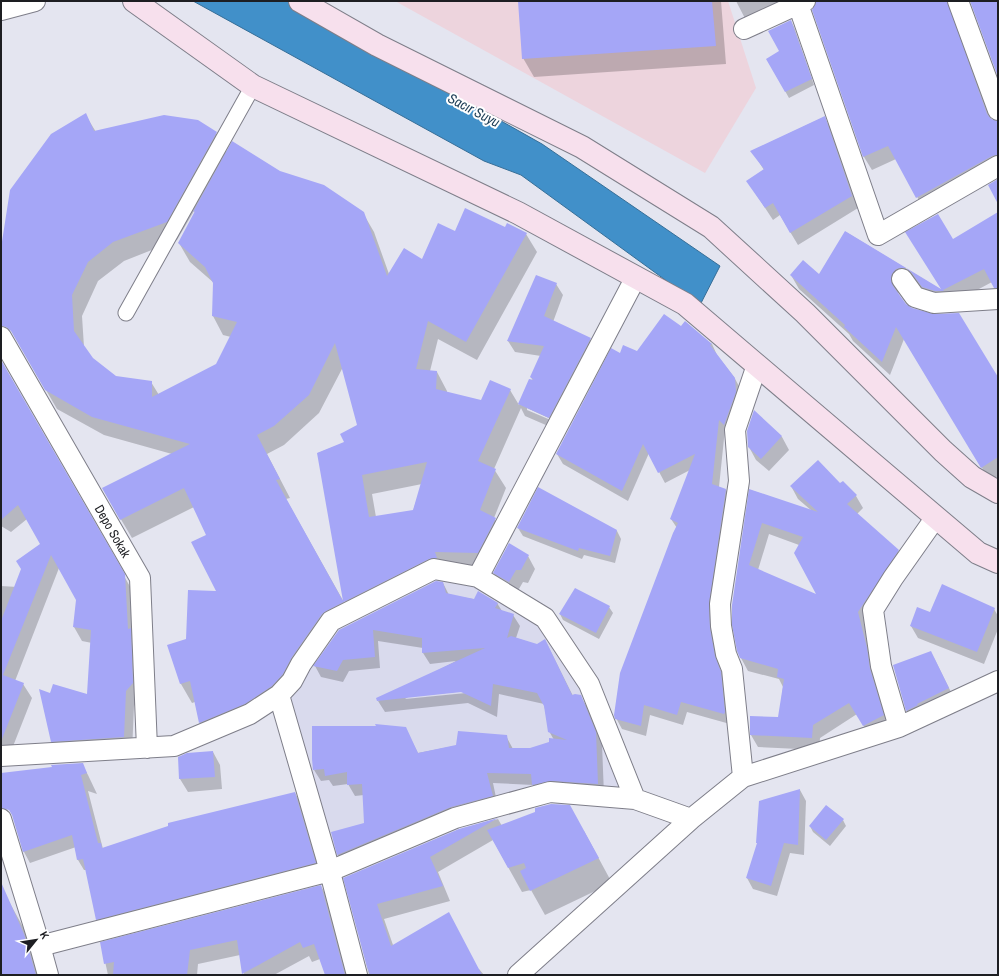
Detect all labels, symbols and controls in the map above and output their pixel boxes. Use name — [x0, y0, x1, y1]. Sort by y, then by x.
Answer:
water label: Sacır Suyu — [445, 89, 504, 131]
street label: Depo Sokak — [91, 502, 135, 561]
north arrow — [16, 920, 56, 960]
text: K — [37, 929, 53, 942]

